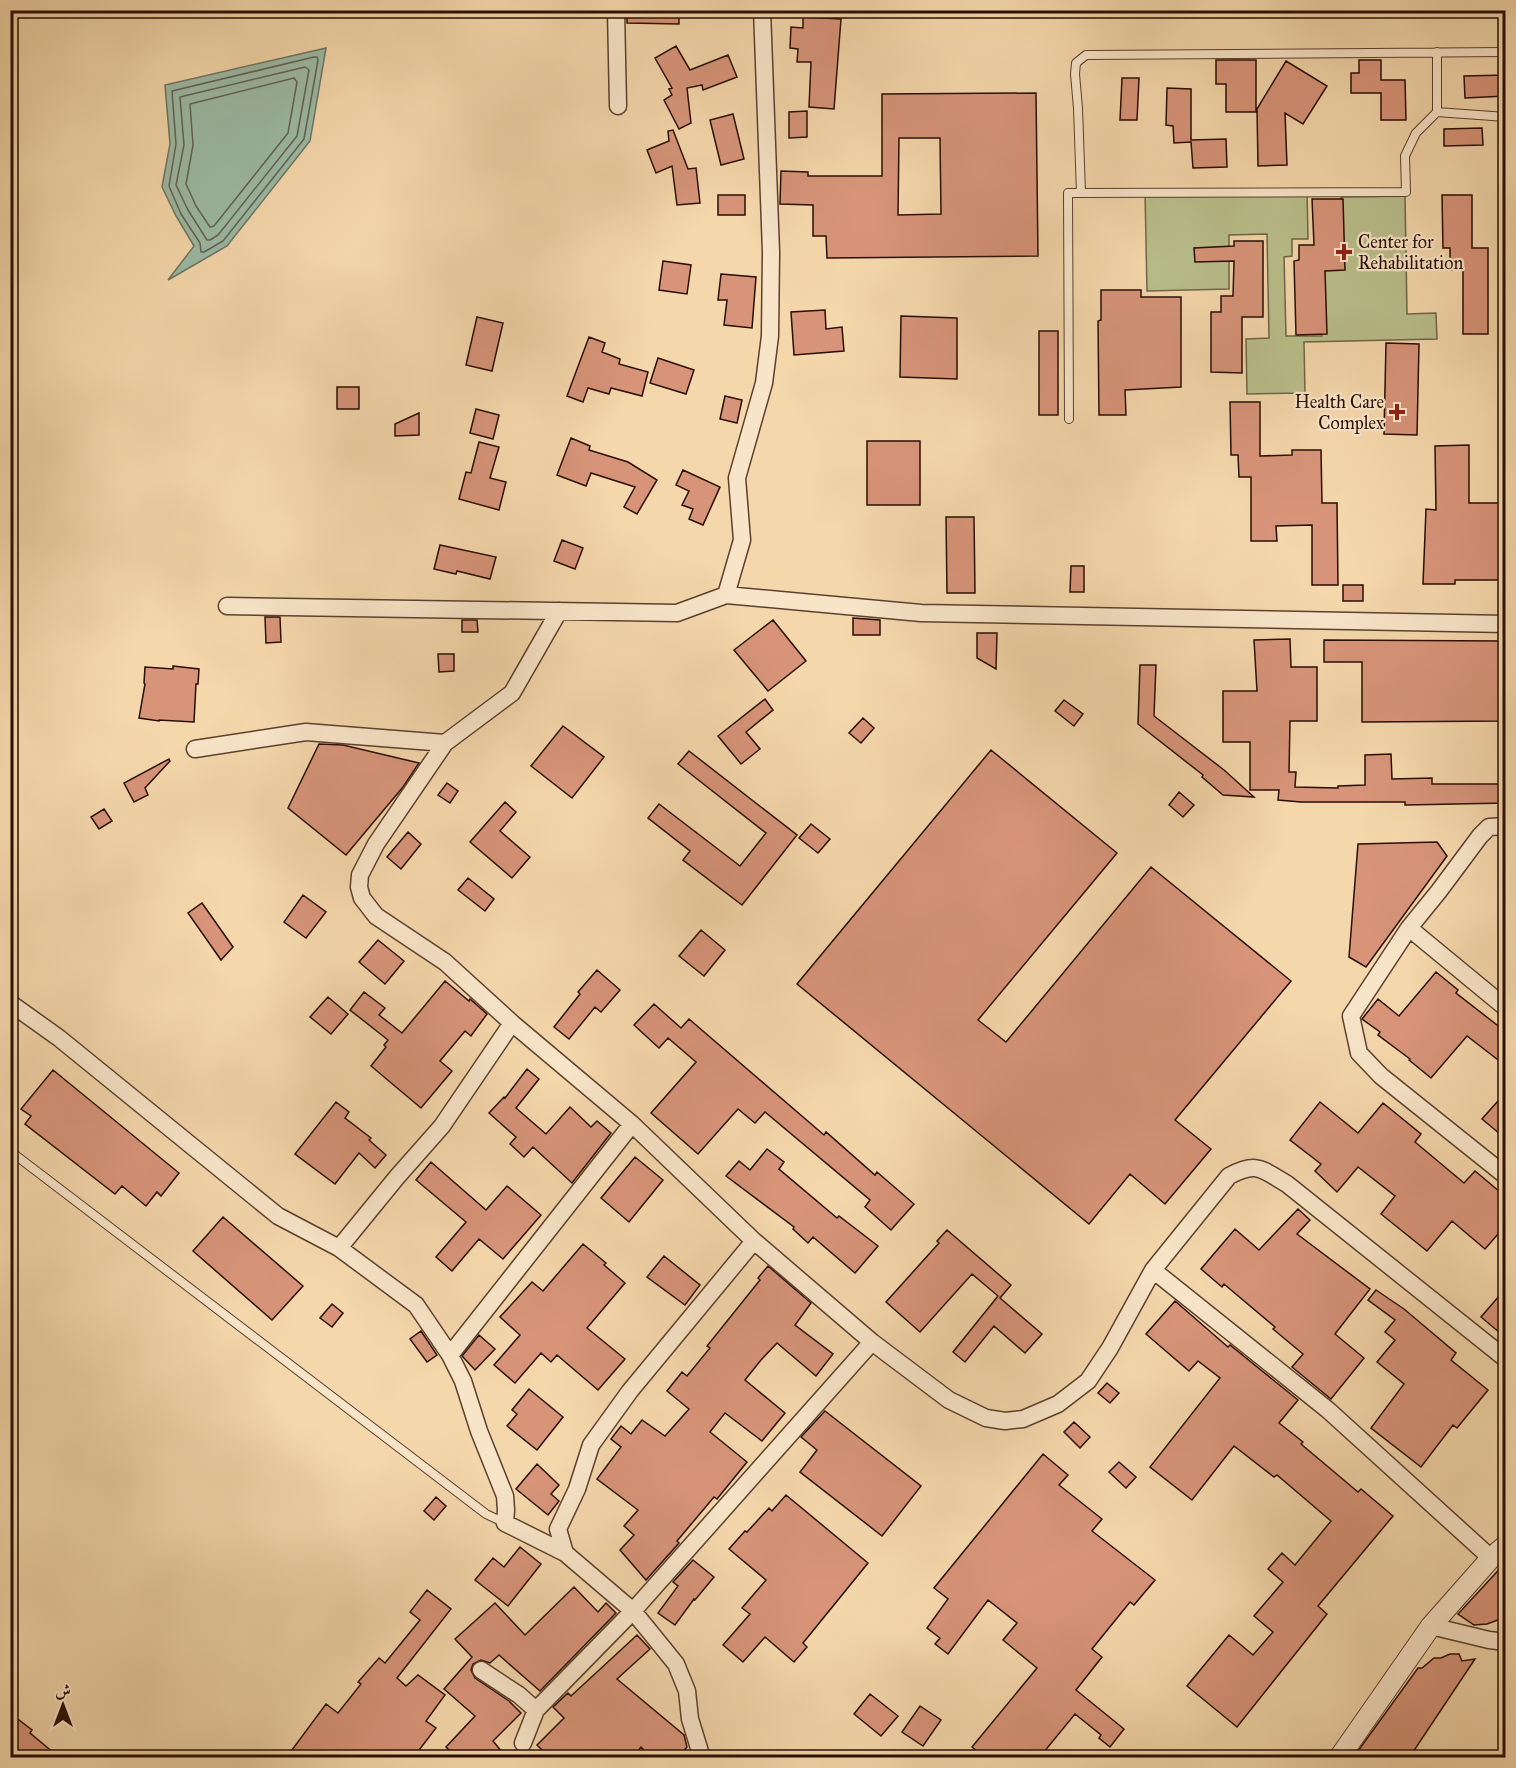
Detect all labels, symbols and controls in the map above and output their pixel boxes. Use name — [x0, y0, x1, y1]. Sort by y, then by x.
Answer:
place label: Center for Rehabilitation — [1358, 231, 1463, 274]
marker: Center for Rehabilitation — [1335, 243, 1353, 261]
place label: Health Care Complex — [1294, 391, 1384, 434]
marker: Health Care Complex — [1388, 403, 1406, 421]
north arrow — [33, 1675, 93, 1735]
text: ش — [55, 1681, 71, 1700]

